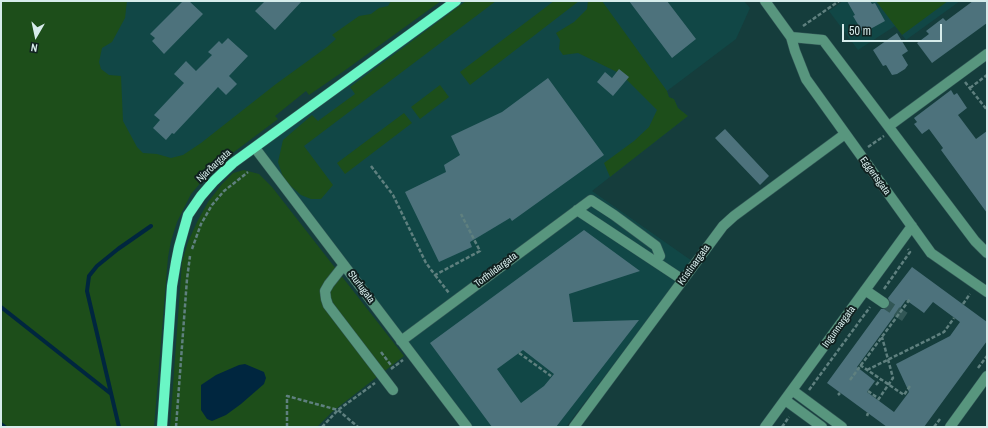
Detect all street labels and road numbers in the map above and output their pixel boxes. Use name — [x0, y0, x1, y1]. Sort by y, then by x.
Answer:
street label: Njarðargata — [194, 147, 234, 185]
street label: Eggertsgata — [857, 155, 893, 197]
street label: Kristínargata — [675, 242, 713, 288]
street label: Torfhildargata — [472, 250, 520, 290]
street label: Sturlugata — [345, 268, 377, 306]
street label: Ingunnargata — [820, 304, 858, 350]

